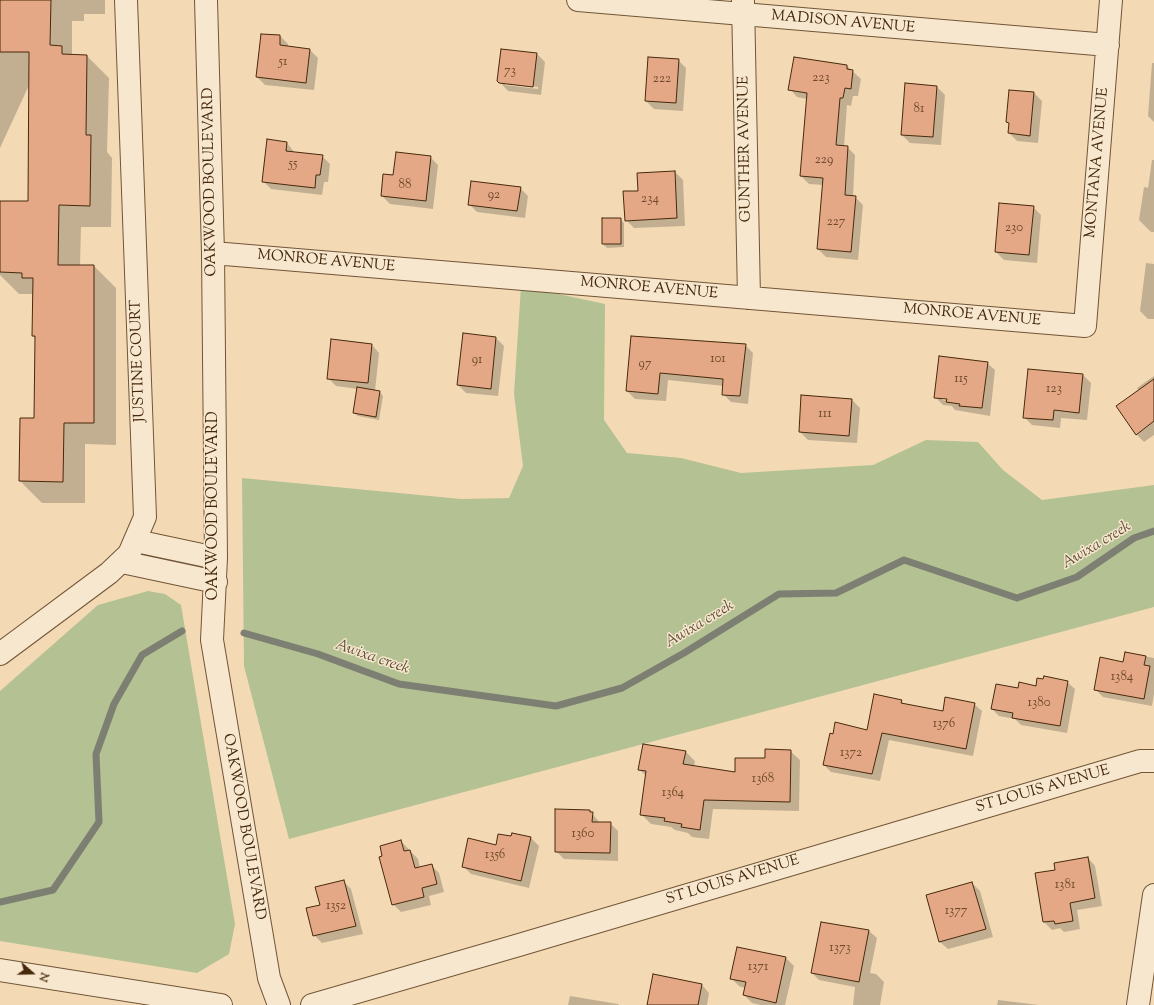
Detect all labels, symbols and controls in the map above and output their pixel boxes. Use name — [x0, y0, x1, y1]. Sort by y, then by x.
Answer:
street label: MADISON AVENUE — [771, 8, 915, 38]
house number: 51 — [279, 55, 287, 71]
house number: 73 — [504, 64, 516, 80]
house number: 223 — [812, 71, 830, 87]
house number: 222 — [653, 72, 671, 88]
street label: GUNTHER AVENUE — [736, 76, 756, 222]
street label: OAKWOOD BOULEVARD — [200, 87, 222, 277]
street label: MONTANA AVENUE — [1082, 87, 1114, 239]
house number: 81 — [914, 102, 924, 118]
house number: 229 — [815, 153, 833, 169]
house number: 55 — [288, 157, 298, 173]
house number: 88 — [399, 178, 411, 194]
house number: 92 — [488, 188, 500, 204]
house number: 234 — [641, 192, 659, 208]
house number: 227 — [827, 215, 845, 231]
house number: 230 — [1005, 221, 1023, 237]
street label: MONROE AVENUE — [256, 247, 396, 277]
street label: MONROE AVENUE — [579, 274, 719, 304]
street label: JUSTINE COURT — [128, 300, 150, 422]
street label: MONROE AVENUE — [902, 301, 1042, 331]
house number: 101 — [710, 352, 726, 368]
house number: 91 — [472, 353, 482, 369]
house number: 97 — [639, 357, 651, 373]
house number: 115 — [954, 372, 968, 388]
house number: 123 — [1046, 382, 1062, 398]
house number: 111 — [818, 407, 832, 423]
street label: OAKWOOD BOULEVARD — [205, 411, 223, 601]
water label: Awixa creek — [1059, 518, 1135, 574]
water label: Awixa creek — [662, 597, 738, 653]
water label: Awixa creek — [332, 636, 412, 680]
house number: 1384 — [1111, 670, 1133, 686]
house number: 1380 — [1027, 696, 1051, 712]
house number: 1376 — [933, 717, 955, 733]
street label: OAKWOOD BOULEVARD — [218, 732, 268, 922]
house number: 1372 — [840, 746, 862, 762]
street label: ST LOUIS AVENUE — [974, 762, 1112, 818]
house number: 1368 — [752, 772, 774, 788]
house number: 1364 — [662, 786, 684, 802]
house number: 1360 — [572, 827, 594, 843]
house number: 1356 — [485, 848, 505, 864]
street label: ST LOUIS AVENUE — [664, 852, 802, 910]
house number: 1381 — [1055, 878, 1075, 894]
house number: 1352 — [326, 899, 346, 915]
house number: 1377 — [945, 904, 967, 920]
house number: 1373 — [829, 941, 851, 957]
north arrow — [12, 953, 52, 993]
house number: 1371 — [748, 960, 768, 976]
text: N — [34, 970, 52, 984]

